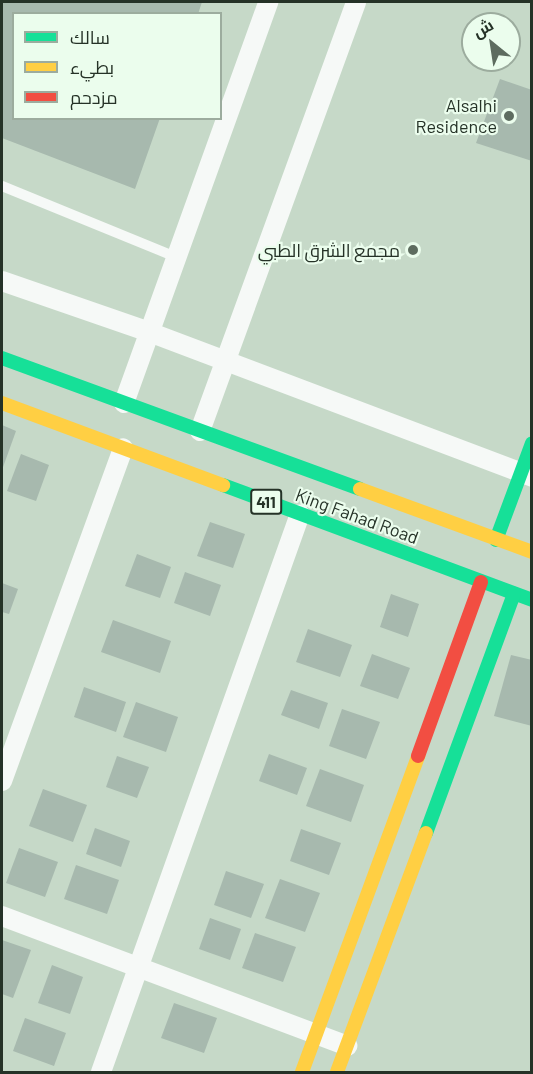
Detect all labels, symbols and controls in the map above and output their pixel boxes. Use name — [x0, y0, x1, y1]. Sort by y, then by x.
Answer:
legend — [12, 12, 222, 120]
north arrow — [461, 12, 521, 72]
text: ش — [469, 14, 496, 41]
text: سالك — [70, 26, 110, 48]
text: بطيء — [70, 56, 114, 78]
text: مزدحم — [70, 86, 118, 108]
place label: Alsalhi Residence — [415, 95, 497, 138]
marker: Alsalhi Residence — [502, 109, 516, 123]
place label: مجمع الشرق الطبي — [258, 239, 400, 261]
marker: مجمع الشرق الطبي — [404, 241, 422, 259]
street label: King Fahad Road — [292, 484, 422, 548]
road number: 411 — [250, 489, 282, 515]

